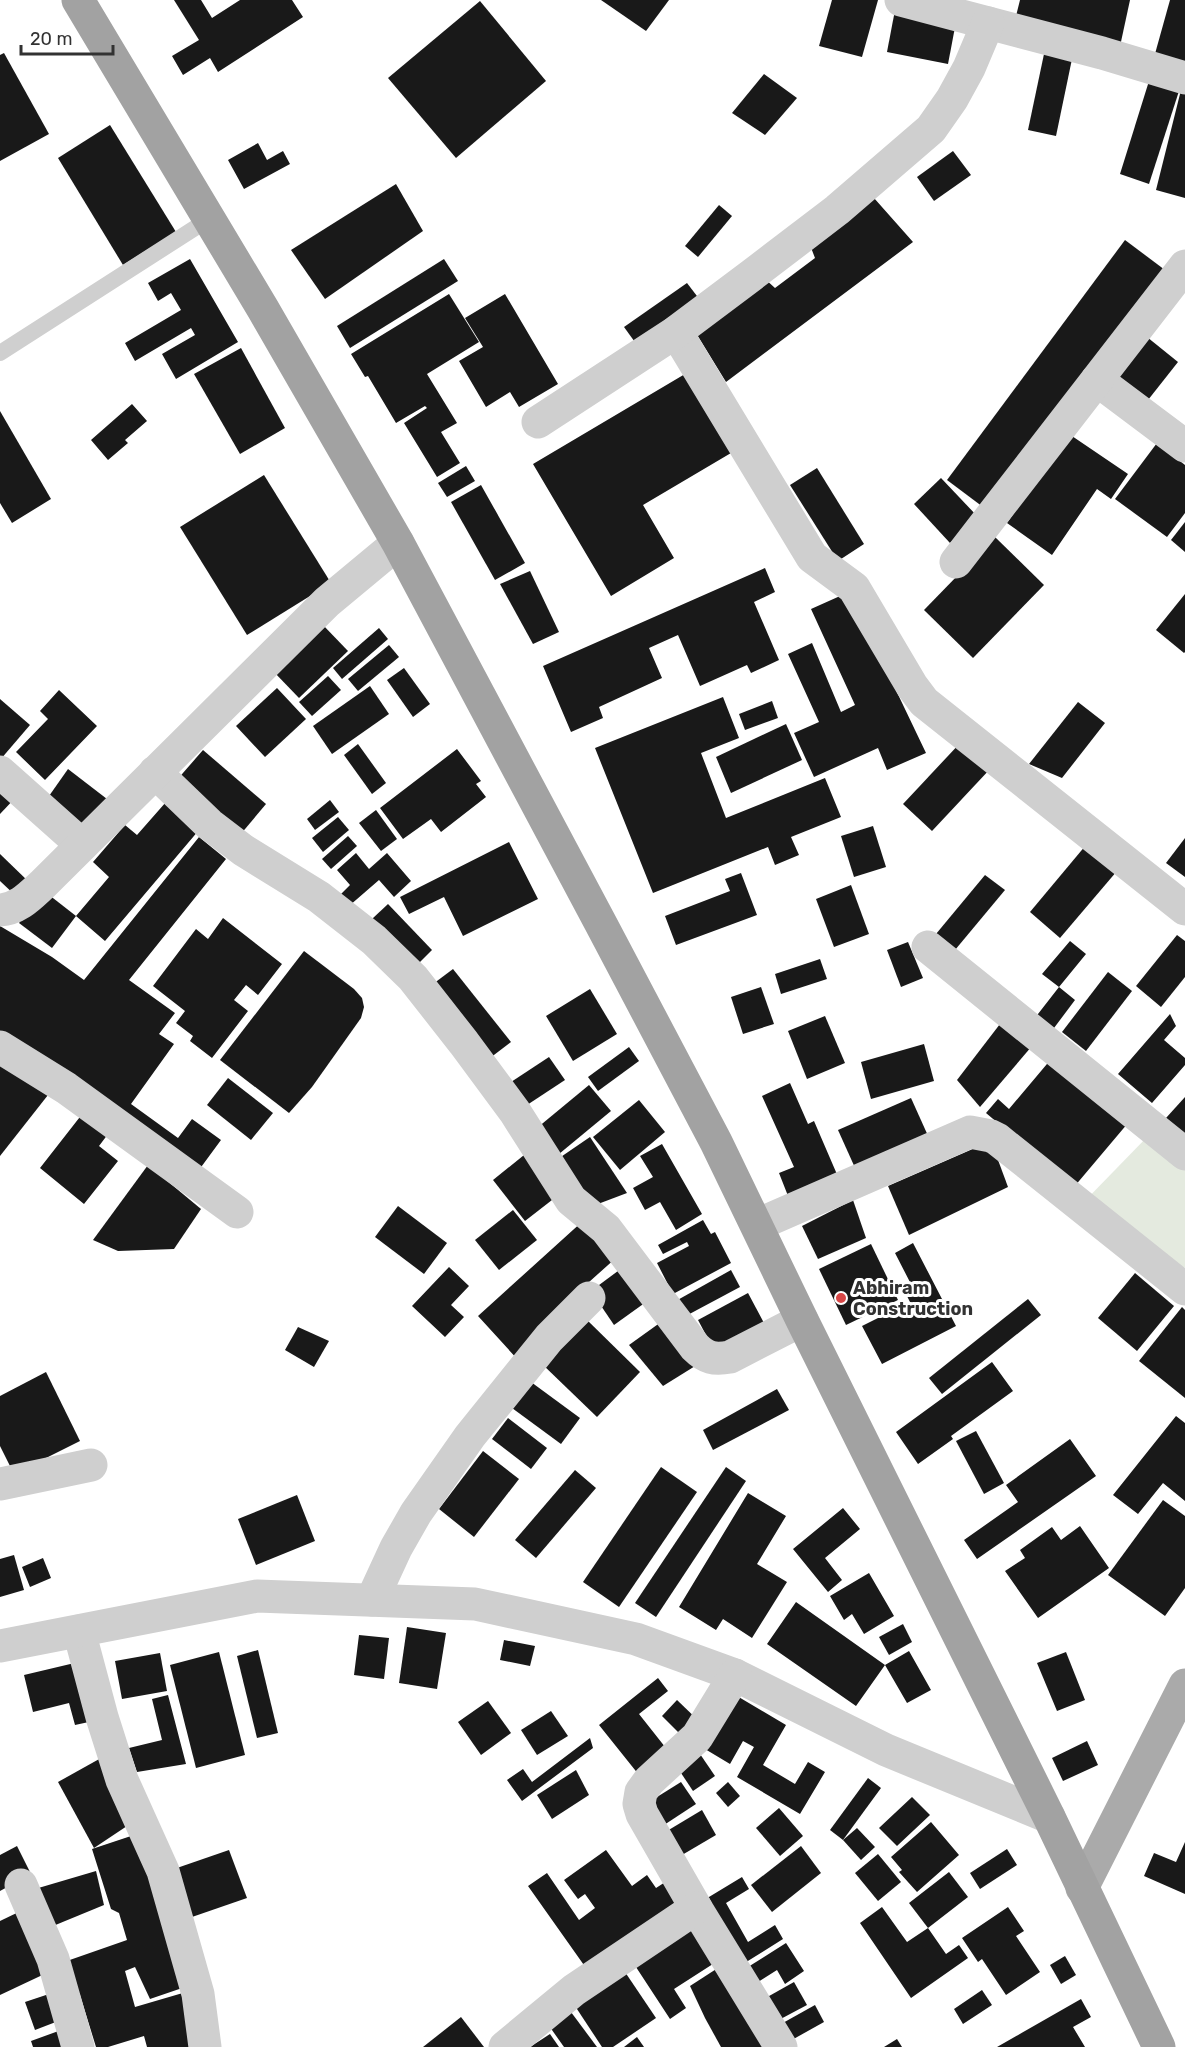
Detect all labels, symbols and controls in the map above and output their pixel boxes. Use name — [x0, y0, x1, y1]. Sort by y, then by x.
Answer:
scale bar — [21, 18, 112, 56]
text: 20 m — [30, 28, 72, 50]
place label: Abhiram Construction — [853, 1277, 973, 1320]
marker: Abhiram Construction — [834, 1291, 848, 1305]

